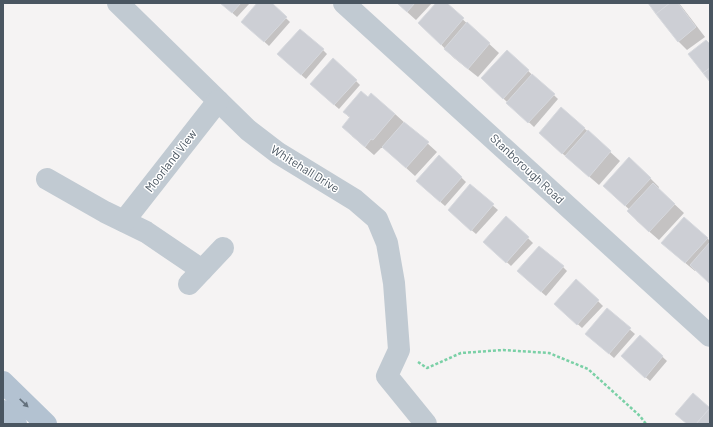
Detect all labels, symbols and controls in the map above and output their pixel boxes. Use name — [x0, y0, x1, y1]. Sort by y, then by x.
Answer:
street label: Moorland View — [142, 126, 199, 194]
street label: Stanborough Road — [488, 130, 568, 206]
street label: Whitehall Drive — [269, 142, 342, 195]
one-way arrow — [19, 398, 29, 408]

